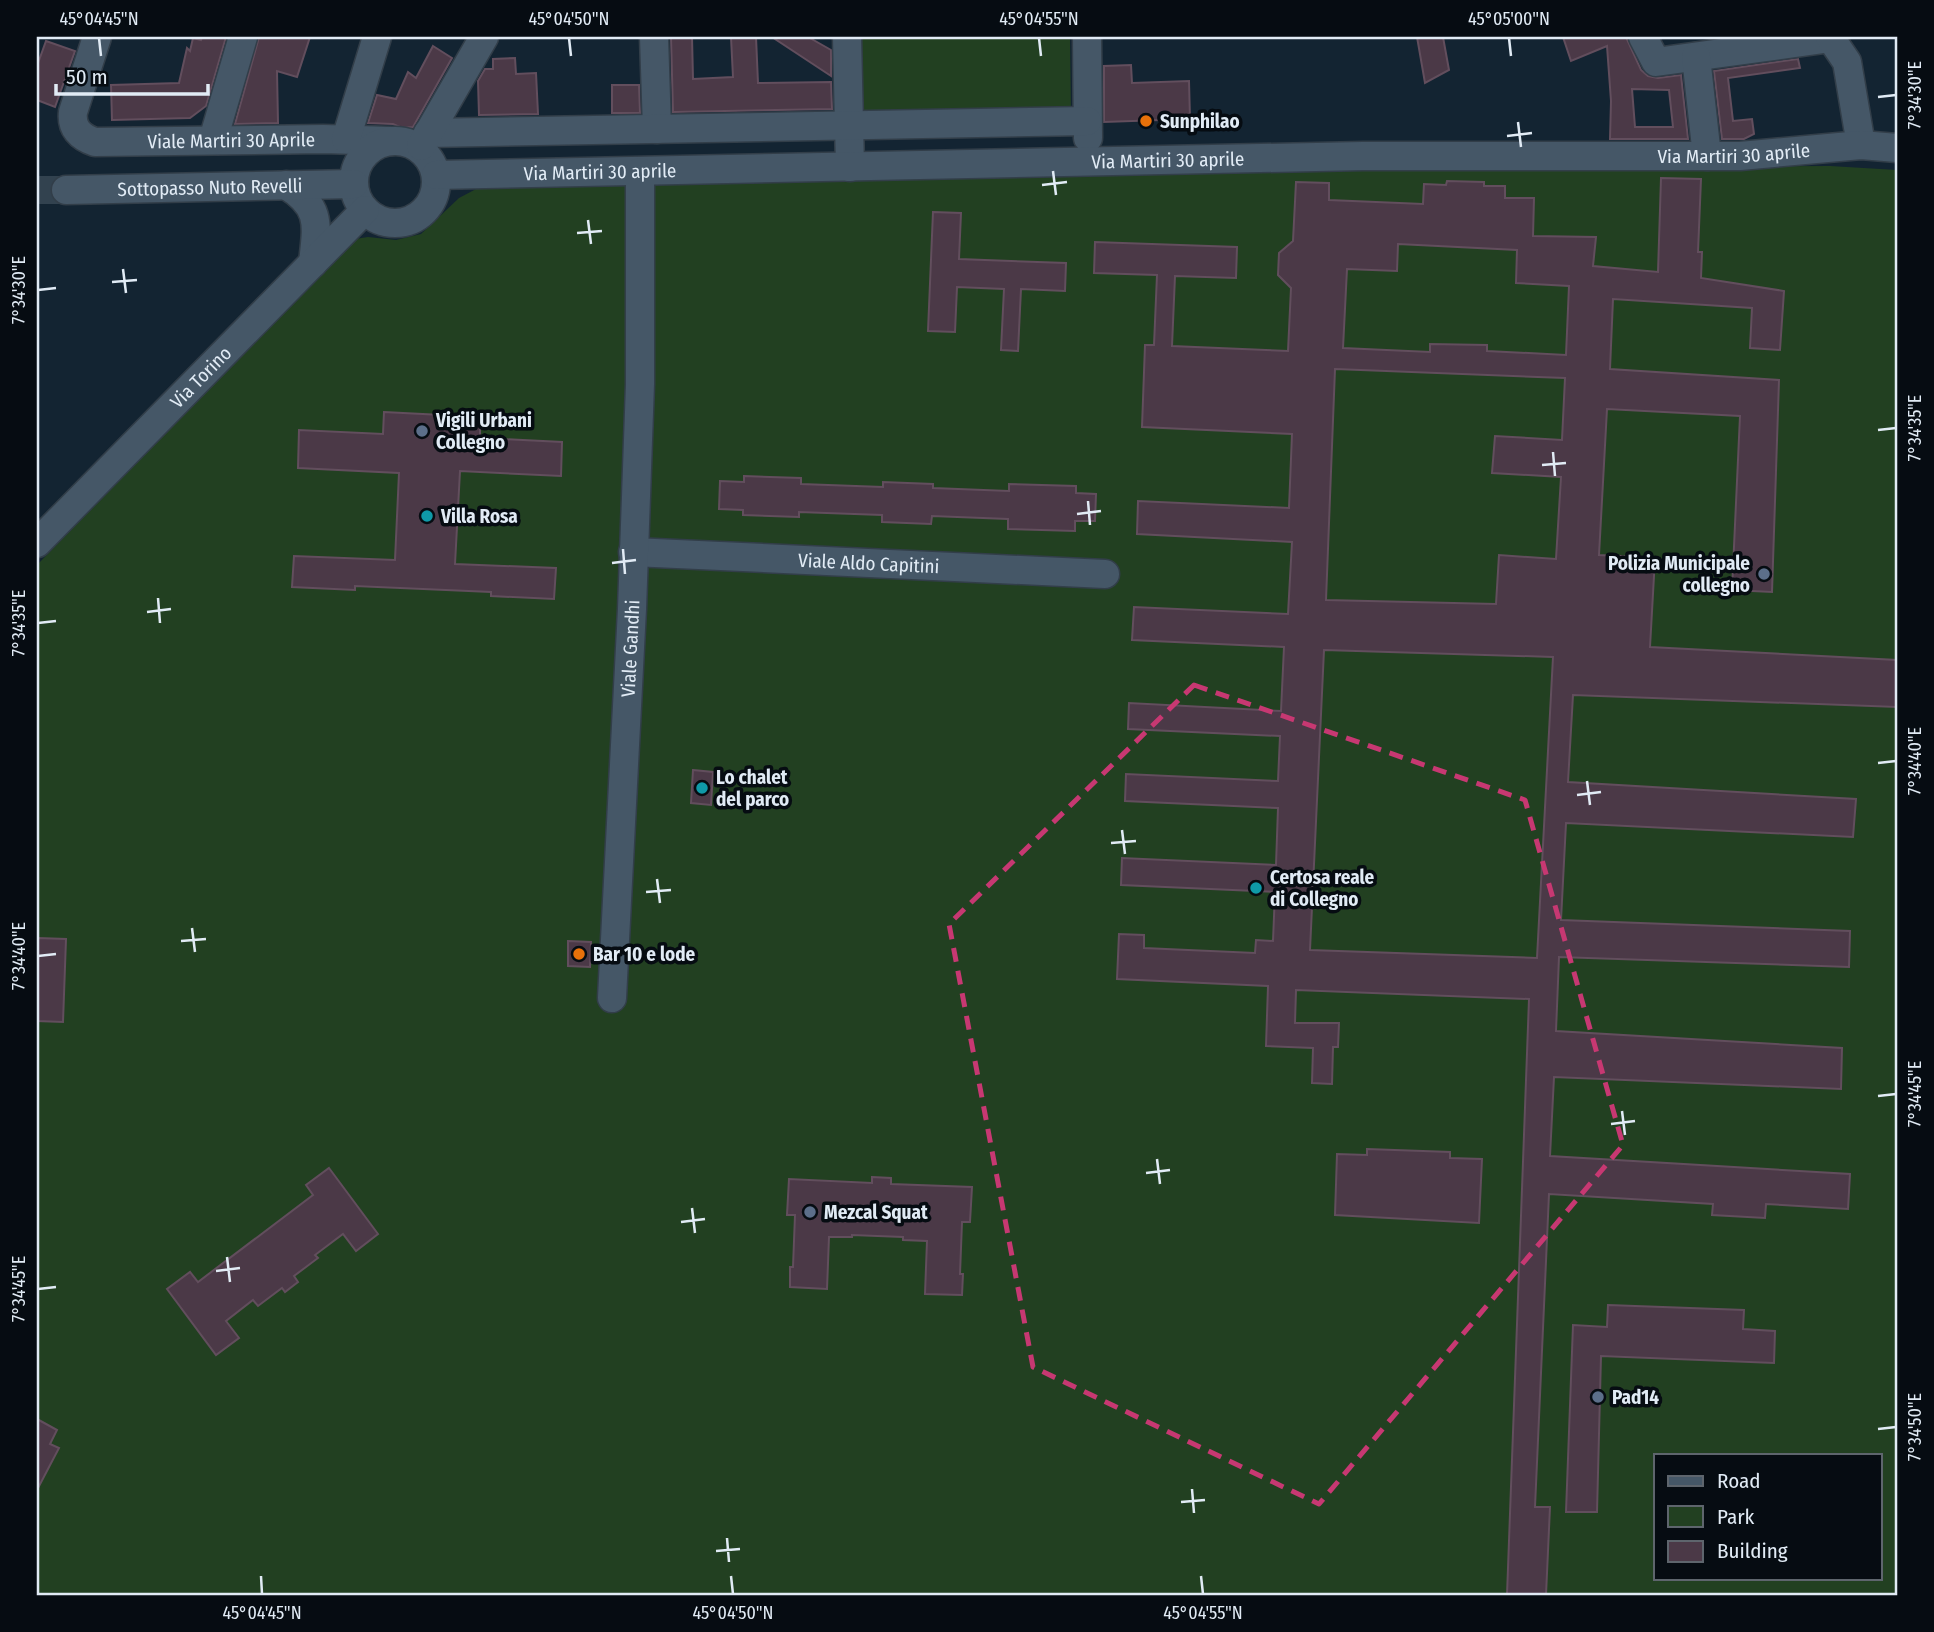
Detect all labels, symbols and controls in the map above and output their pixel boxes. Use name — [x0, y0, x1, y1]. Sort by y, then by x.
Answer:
text: 45°04'45"N — [59, 8, 139, 30]
text: 45°04'50"N — [528, 8, 610, 30]
text: 45°04'55"N — [999, 8, 1079, 30]
text: 45°05'00"N — [1468, 8, 1550, 30]
scale bar — [56, 52, 208, 96]
text: 7°34'30"E — [1904, 61, 1926, 129]
text: 50 m — [66, 64, 108, 90]
place label: Sunphilao — [1160, 110, 1240, 133]
marker: Sunphilao — [1138, 113, 1154, 129]
street label: Viale Martiri 30 Aprile — [147, 128, 315, 153]
street label: Via Martiri 30 aprile — [1657, 139, 1811, 168]
street label: Via Martiri 30 aprile — [1091, 147, 1244, 174]
street label: Via Martiri 30 aprile — [523, 159, 677, 185]
street label: Sottopasso Nuto Revelli — [117, 174, 303, 201]
text: 7°34'30"E — [8, 256, 30, 324]
street label: Via Torino — [165, 342, 236, 413]
text: 7°34'35"E — [1904, 395, 1926, 461]
place label: Vigili Urbani Collegno — [435, 409, 532, 454]
marker: Vigili Urbani Collegno — [414, 423, 430, 439]
place label: Villa Rosa — [440, 505, 518, 528]
marker: Villa Rosa — [419, 508, 435, 524]
street label: Viale Aldo Capitini — [798, 549, 940, 578]
place label: Polizia Municipale collegno — [1608, 552, 1750, 597]
marker: Polizia Municipale collegno — [1756, 566, 1772, 582]
text: 7°34'35"E — [8, 590, 30, 656]
street label: Viale Gandhi — [616, 599, 644, 698]
text: 7°34'40"E — [1904, 727, 1926, 795]
place label: Lo chalet del parco — [716, 766, 789, 811]
marker: Lo chalet del parco — [694, 780, 710, 796]
place label: Certosa reale di Collegno — [1270, 866, 1375, 911]
marker: Certosa reale di Collegno — [1248, 880, 1264, 896]
text: 7°34'40"E — [8, 922, 30, 990]
place label: Bar 10 e lode — [593, 943, 696, 966]
marker: Bar 10 e lode — [571, 946, 587, 962]
text: 7°34'45"E — [1904, 1061, 1926, 1127]
place label: Mezcal Squat — [824, 1201, 928, 1224]
marker: Mezcal Squat — [802, 1204, 818, 1220]
text: 7°34'45"E — [8, 1256, 30, 1322]
place label: Pad14 — [1612, 1386, 1659, 1409]
marker: Pad14 — [1590, 1389, 1606, 1405]
text: 7°34'50"E — [1904, 1393, 1926, 1461]
legend — [1654, 1454, 1882, 1580]
text: Road — [1717, 1468, 1761, 1494]
text: Park — [1717, 1504, 1755, 1530]
text: Building — [1717, 1538, 1788, 1564]
text: 45°04'45"N — [222, 1602, 302, 1624]
text: 45°04'50"N — [692, 1602, 774, 1624]
text: 45°04'55"N — [1163, 1602, 1243, 1624]

